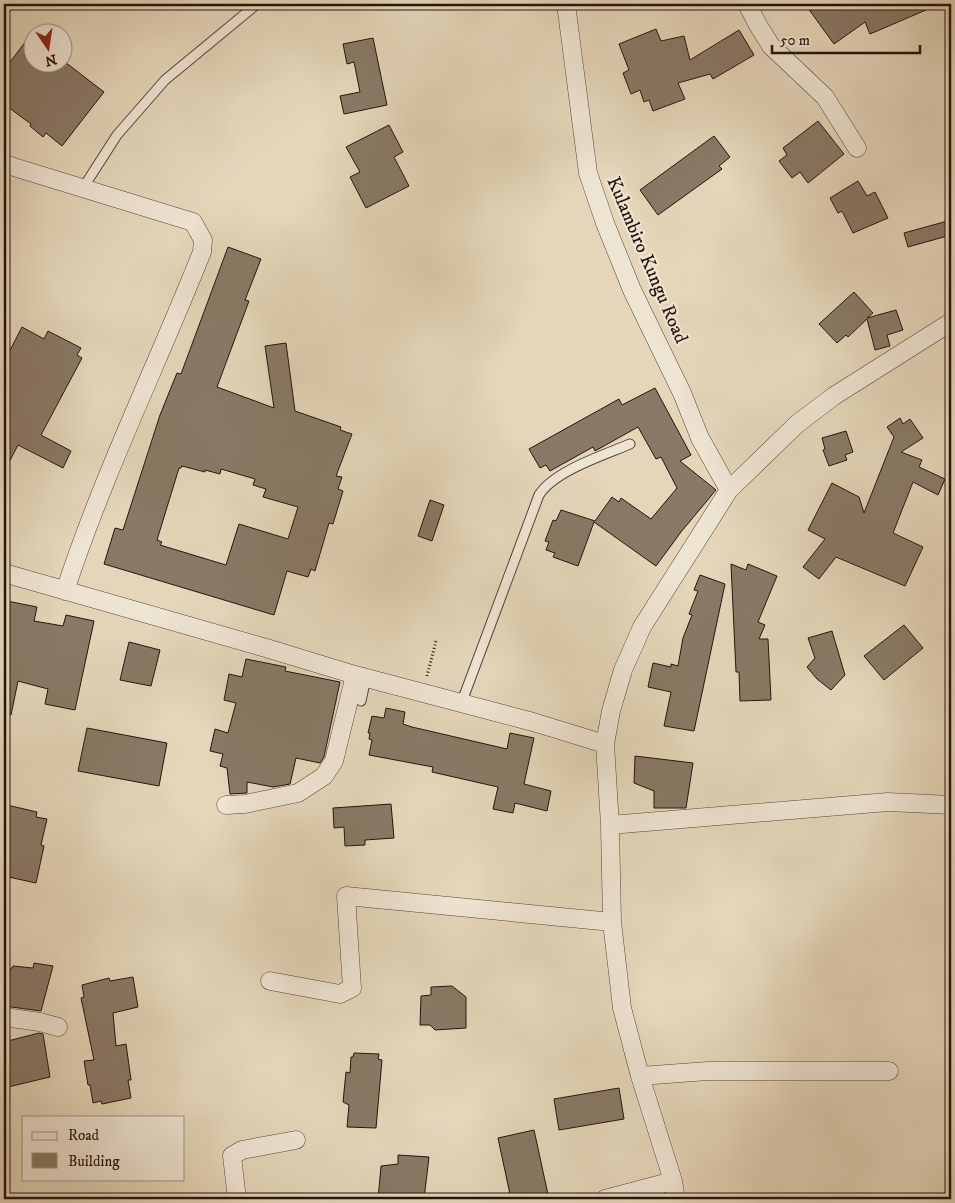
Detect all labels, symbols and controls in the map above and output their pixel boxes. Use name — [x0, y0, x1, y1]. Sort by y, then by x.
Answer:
north arrow — [22, 22, 72, 72]
scale bar — [772, 22, 920, 54]
text: 50 m — [780, 31, 810, 50]
text: N — [43, 50, 58, 70]
street label: Kulambiro Kungu Road — [602, 173, 693, 347]
legend — [22, 1116, 185, 1180]
text: Road — [68, 1126, 100, 1145]
text: Building — [68, 1152, 120, 1171]

